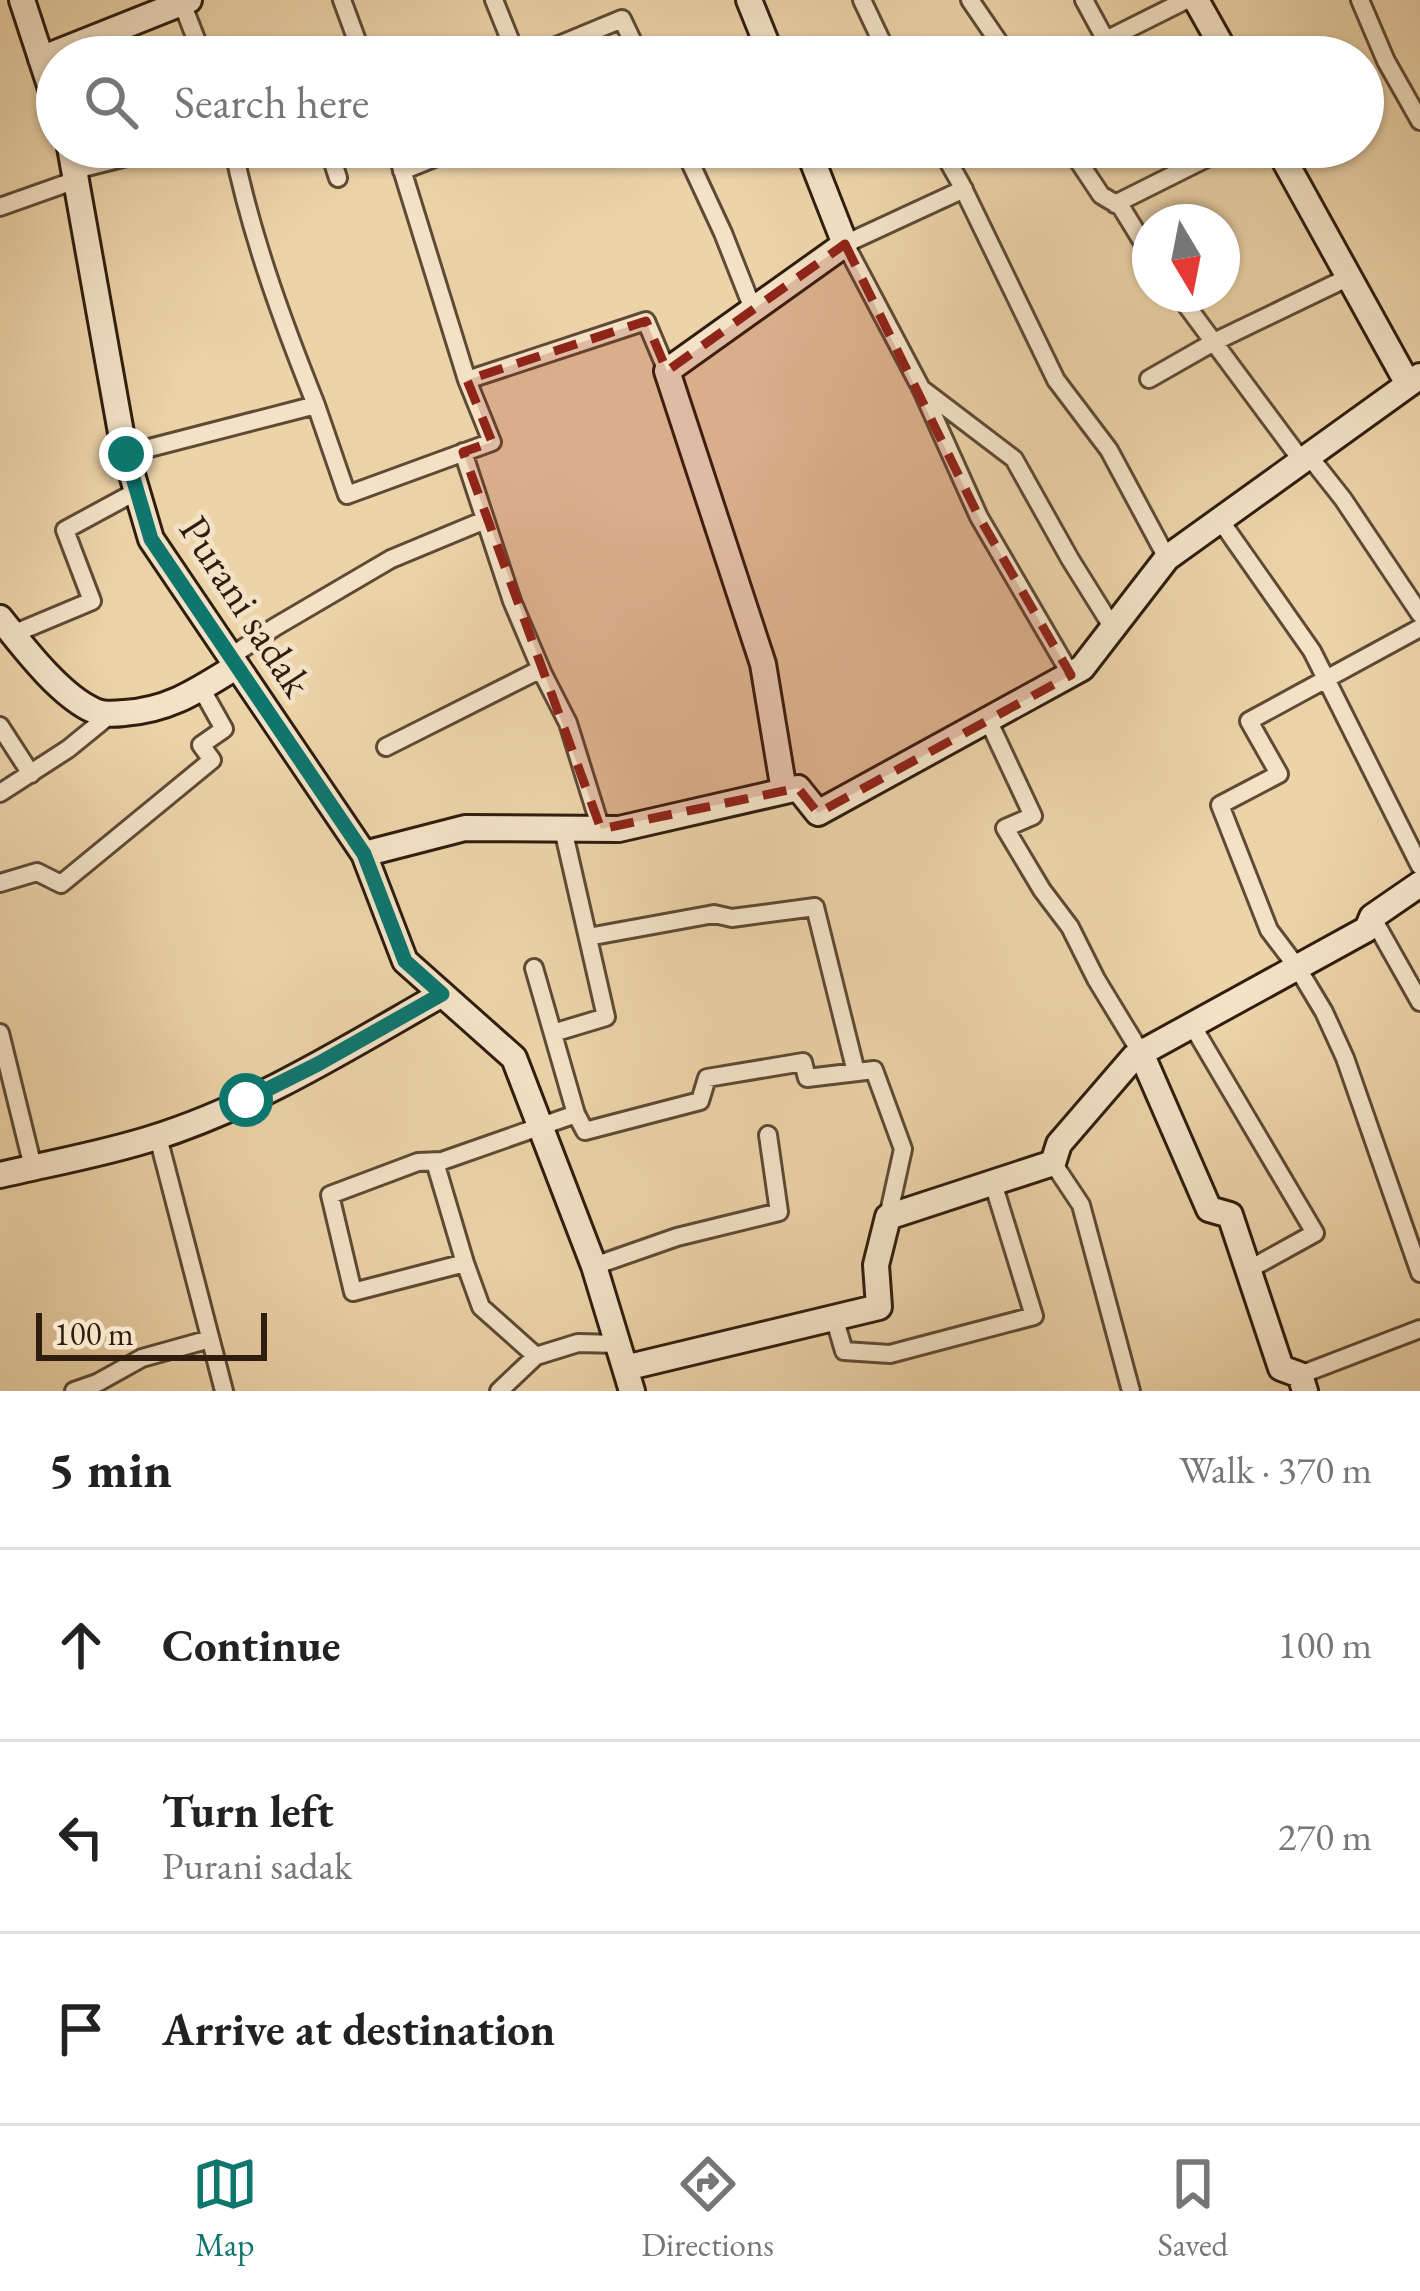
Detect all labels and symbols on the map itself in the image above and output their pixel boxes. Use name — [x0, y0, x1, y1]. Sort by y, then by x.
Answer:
north arrow — [1132, 204, 1240, 312]
route end — [99, 427, 153, 481]
street label: Purani sadak — [167, 505, 326, 708]
route start — [219, 1073, 273, 1127]
scale bar — [36, 1307, 267, 1360]

